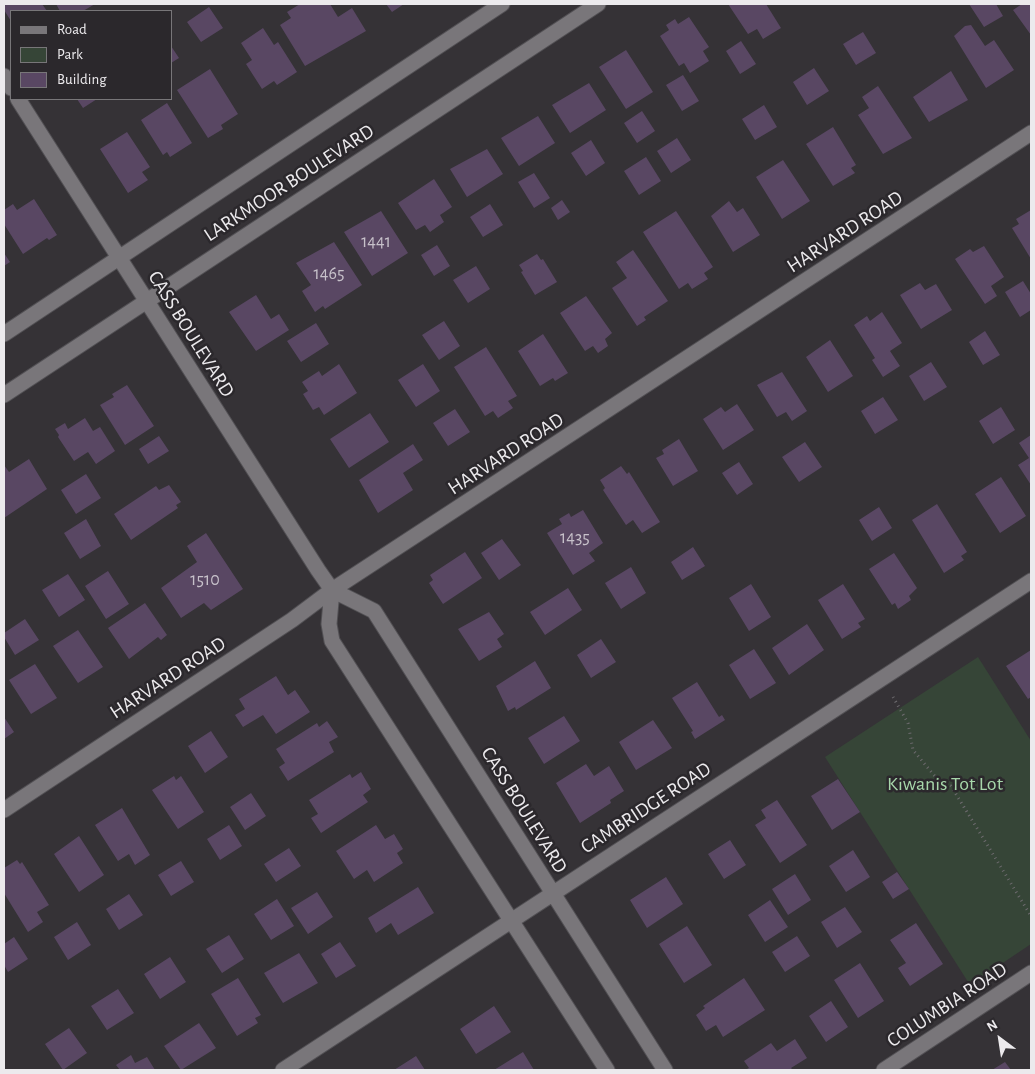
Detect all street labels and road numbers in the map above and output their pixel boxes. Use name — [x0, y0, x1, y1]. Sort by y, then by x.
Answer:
street label: LARKMOOR BOULEVARD — [200, 119, 378, 247]
street label: HARVARD ROAD — [783, 186, 907, 278]
street label: CASS BOULEVARD — [143, 266, 239, 402]
street label: HARVARD ROAD — [444, 408, 568, 500]
street label: HARVARD ROAD — [106, 632, 230, 724]
street label: CASS BOULEVARD — [476, 742, 572, 878]
street label: CAMBRIDGE ROAD — [576, 757, 716, 859]
street label: COLUMBIA ROAD — [882, 957, 1012, 1053]

